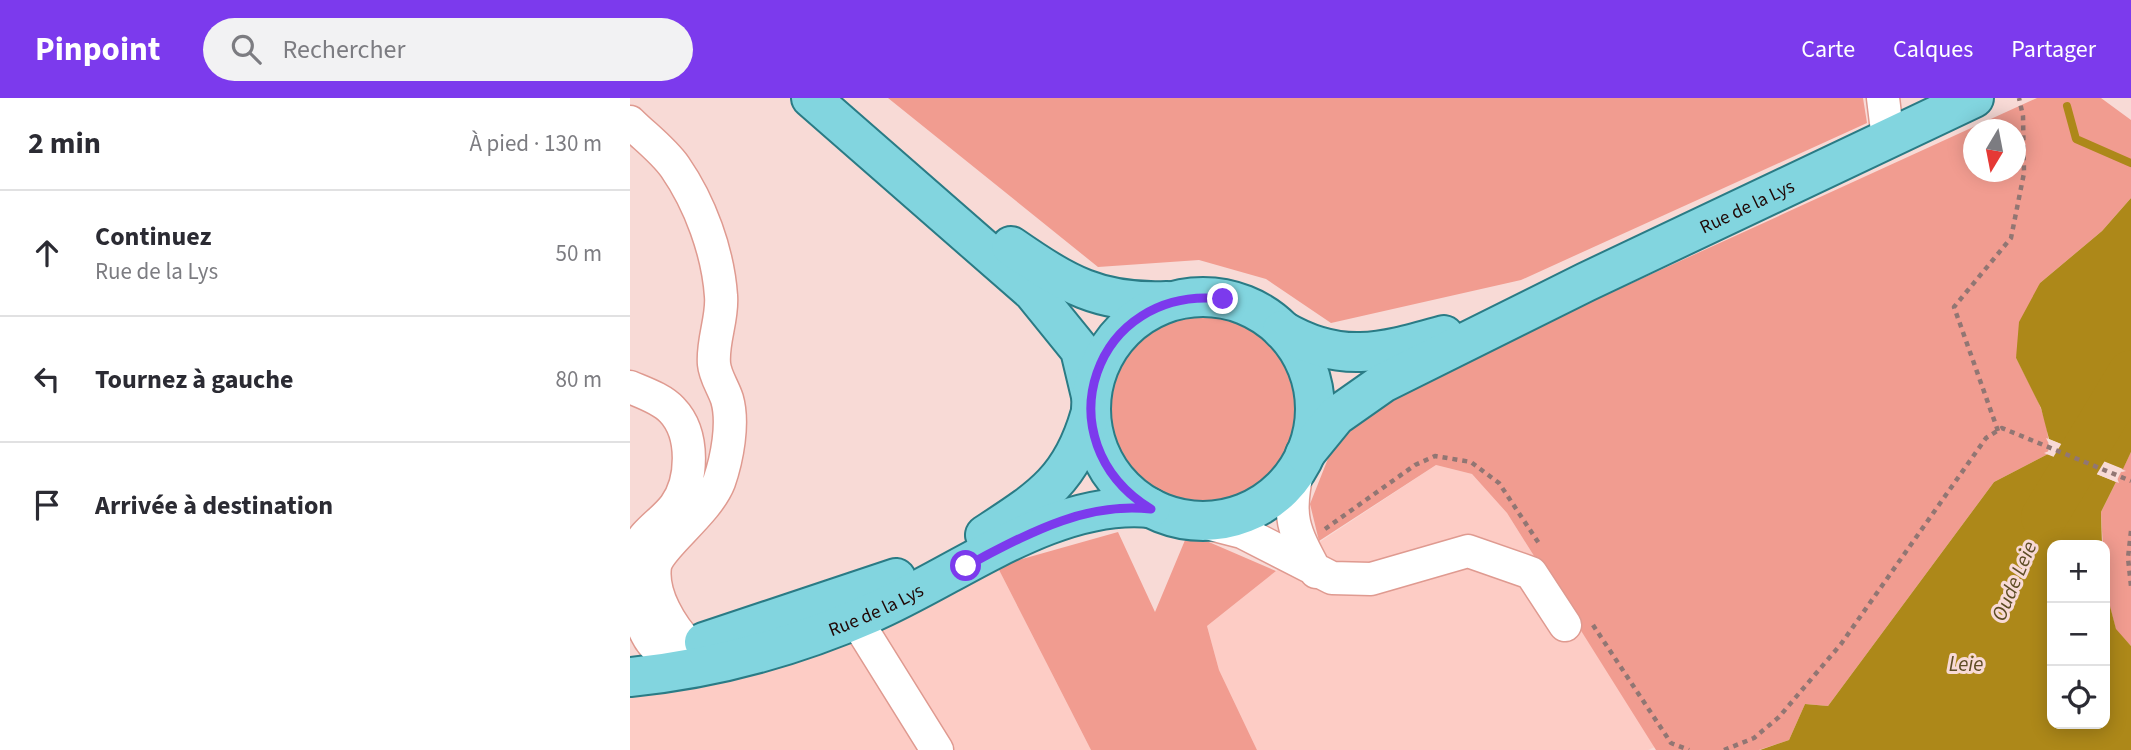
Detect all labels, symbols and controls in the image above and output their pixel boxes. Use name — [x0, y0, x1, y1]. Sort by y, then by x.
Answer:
search box — [203, 18, 693, 81]
text: Pinpoint — [35, 26, 161, 73]
icon: search — [227, 30, 265, 68]
text: Rechercher — [283, 31, 406, 68]
text: Carte — [1801, 32, 1855, 67]
text: Calques — [1893, 32, 1973, 67]
text: Partager — [2011, 32, 2096, 67]
north arrow — [1963, 119, 2026, 182]
text: 2 min — [28, 122, 101, 165]
text: À pied · 130 m — [469, 127, 602, 160]
street label: Rue de la Lys — [1695, 173, 1799, 241]
text: Continuez — [95, 218, 211, 255]
icon: ahead — [28, 234, 66, 272]
text: 50 m — [555, 237, 602, 270]
text: Rue de la Lys — [95, 255, 218, 288]
route end — [1207, 283, 1238, 314]
icon: left — [28, 360, 66, 398]
text: Tournez à gauche — [95, 361, 294, 398]
text: 80 m — [555, 363, 602, 396]
icon: arrive — [28, 486, 66, 524]
text: Arrivée à destination — [95, 487, 333, 524]
water label: Oude Leie — [1984, 536, 2044, 626]
map controls — [2047, 540, 2110, 729]
button: + — [2047, 540, 2110, 603]
route start — [950, 550, 981, 581]
street label: Rue de la Lys — [825, 578, 929, 644]
button: − — [2047, 603, 2110, 666]
water label: Leie — [1949, 649, 1983, 679]
button: locate — [2047, 666, 2110, 729]

